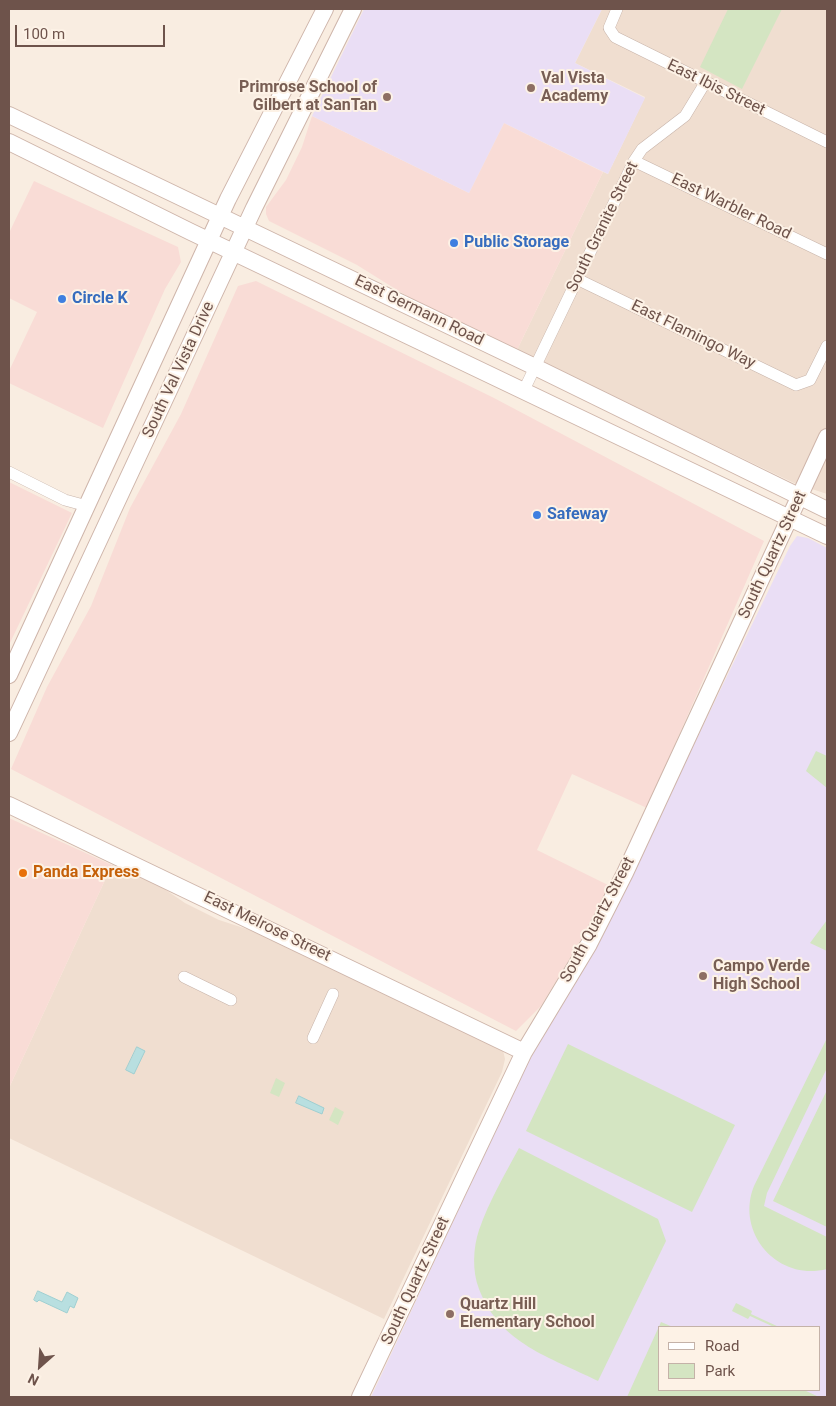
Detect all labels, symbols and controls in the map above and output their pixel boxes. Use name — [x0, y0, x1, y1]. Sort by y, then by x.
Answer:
scale bar — [18, 15, 168, 47]
text: 100 m — [23, 25, 65, 43]
street label: East Ibis Street — [664, 56, 768, 120]
place label: Val Vista Academy — [541, 69, 608, 107]
place label: Primrose School of Gilbert at SanTan — [239, 78, 377, 116]
marker: Val Vista Academy — [525, 82, 537, 94]
marker: Primrose School of Gilbert at SanTan — [381, 91, 393, 103]
street label: South Granite Street — [563, 159, 643, 295]
street label: East Warbler Road — [668, 170, 794, 244]
place label: Public Storage — [464, 233, 569, 253]
marker: Public Storage — [448, 237, 460, 249]
street label: East Germann Road — [351, 271, 487, 351]
place label: Circle K — [72, 289, 128, 309]
marker: Circle K — [56, 293, 68, 305]
street label: East Flamingo Way — [628, 297, 758, 373]
street label: South Val Vista Drive — [139, 299, 219, 441]
street label: South Quartz Street — [735, 488, 811, 622]
place label: Safeway — [547, 505, 608, 525]
marker: Safeway — [531, 509, 543, 521]
street label: South Quartz Street — [557, 854, 639, 986]
place label: Panda Express — [33, 863, 139, 883]
marker: Panda Express — [17, 867, 29, 879]
street label: East Melrose Street — [200, 888, 334, 966]
place label: Campo Verde High School — [713, 957, 810, 995]
marker: Campo Verde High School — [697, 970, 709, 982]
street label: South Quartz Street — [378, 1214, 454, 1348]
place label: Quartz Hill Elementary School — [460, 1295, 595, 1333]
marker: Quartz Hill Elementary School — [444, 1308, 456, 1320]
legend — [658, 1326, 821, 1391]
text: Road — [705, 1337, 739, 1355]
north arrow — [15, 1341, 65, 1391]
text: Park — [705, 1362, 735, 1380]
text: N — [25, 1370, 41, 1389]

